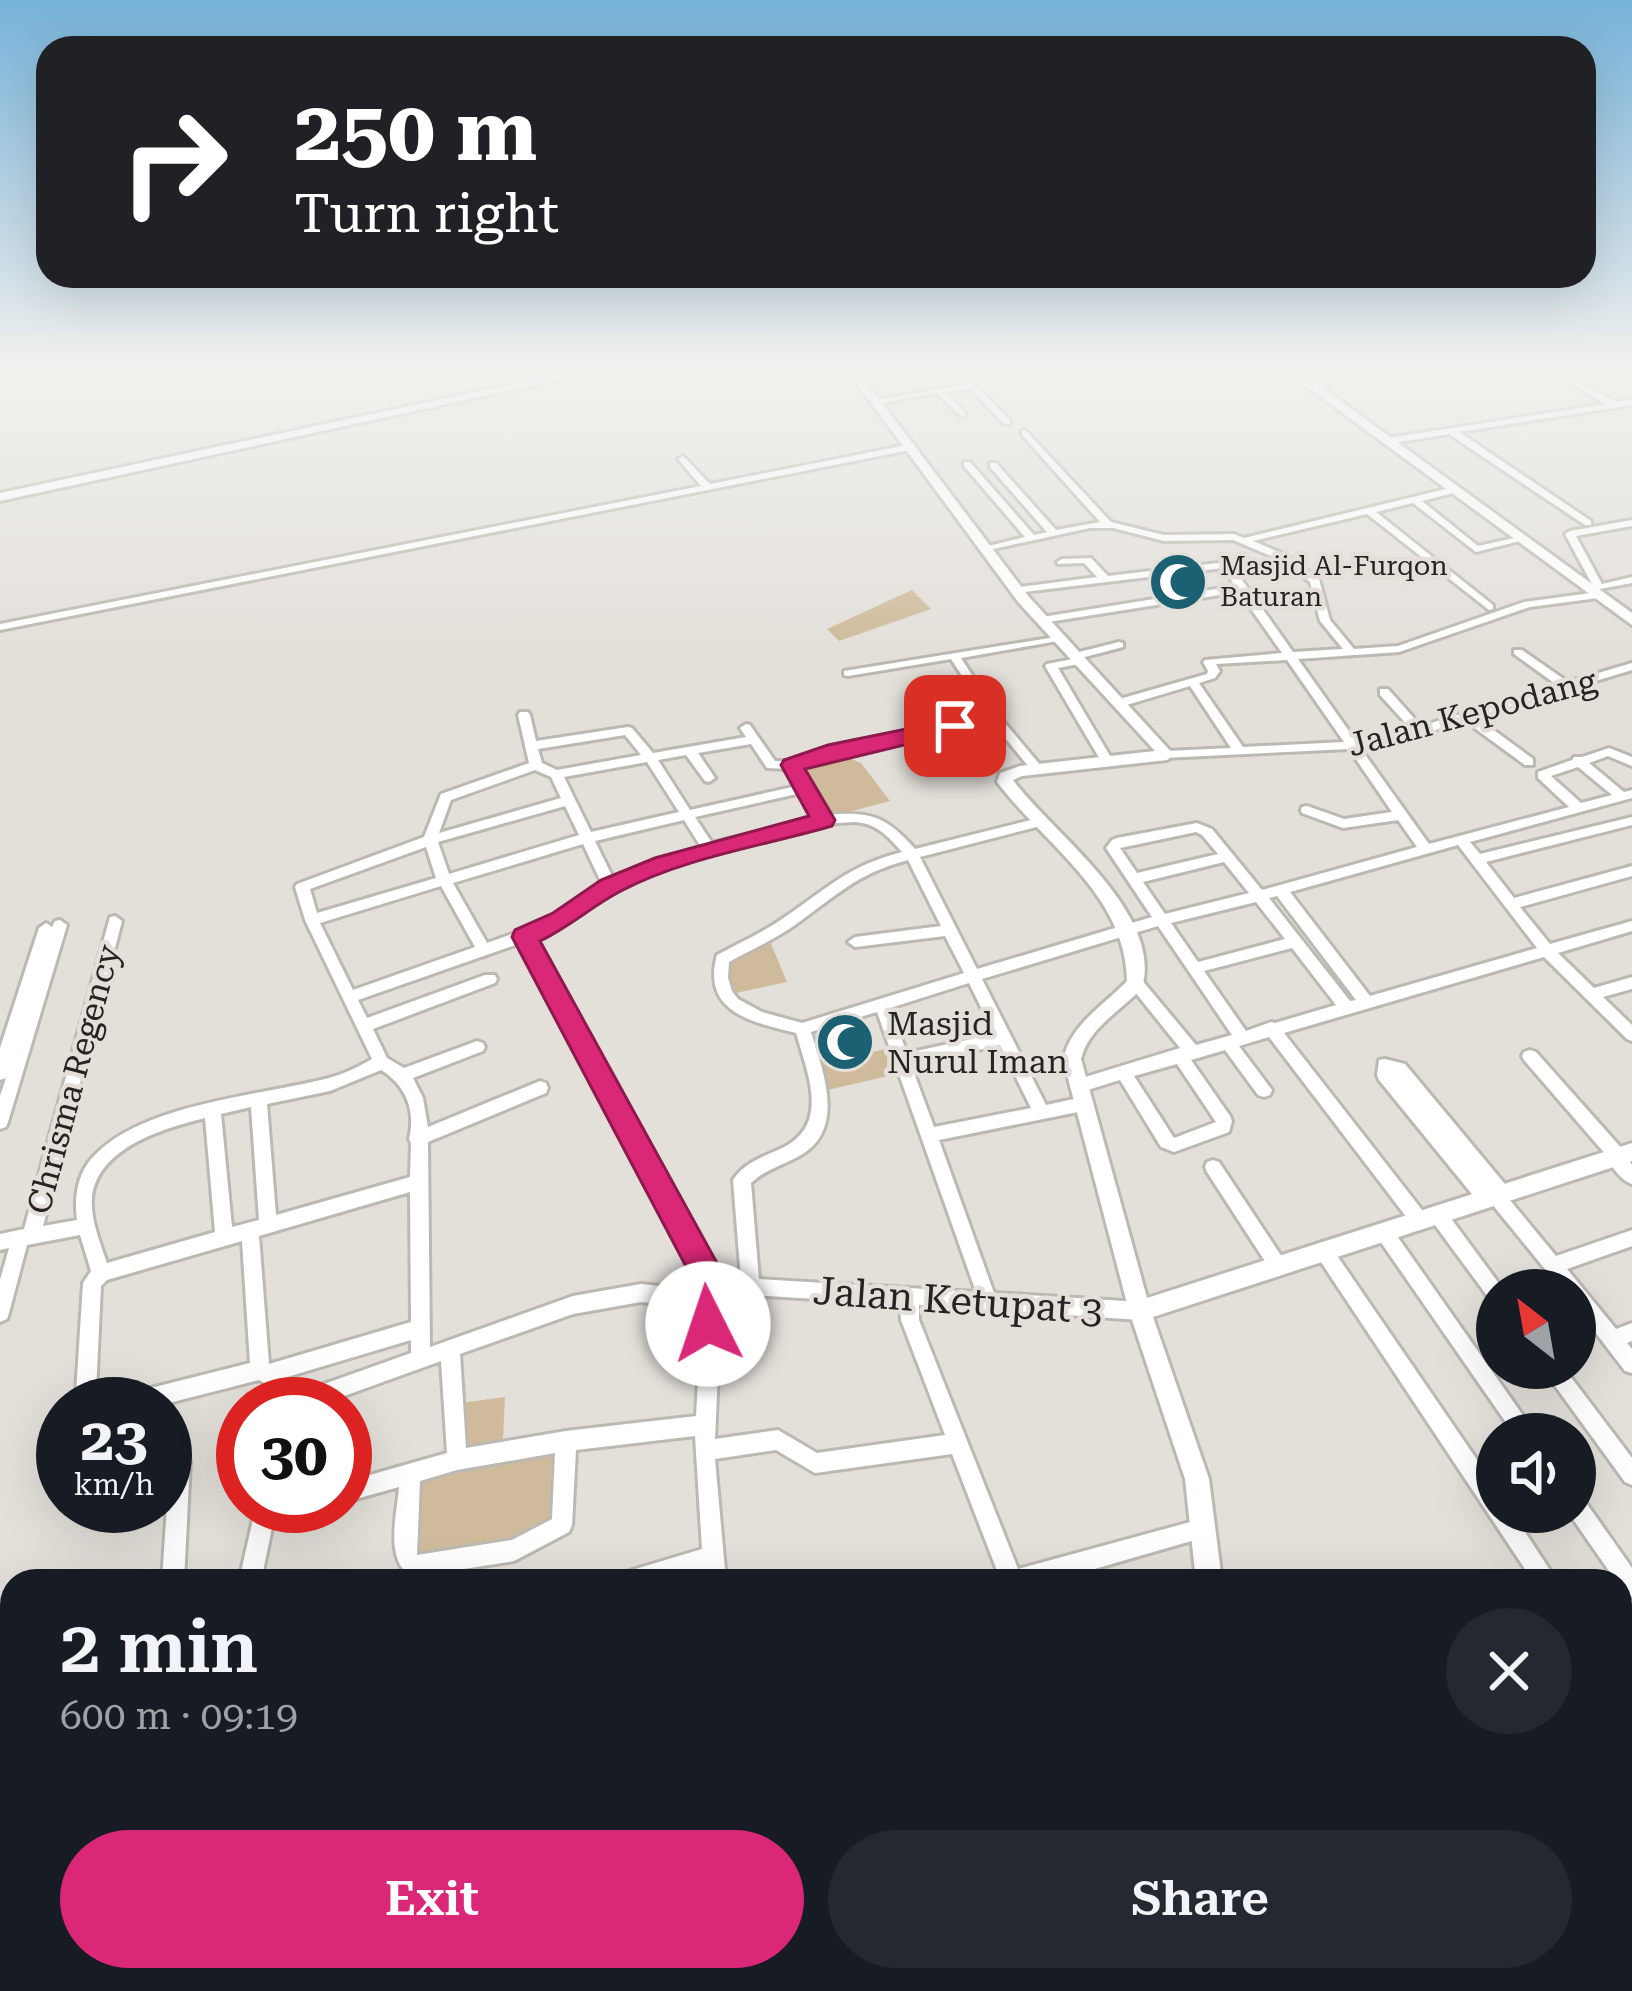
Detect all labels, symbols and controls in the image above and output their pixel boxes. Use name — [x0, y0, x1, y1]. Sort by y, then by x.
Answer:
text: 250 m — [294, 82, 537, 180]
icon: right — [96, 84, 252, 240]
text: Turn right — [294, 182, 559, 245]
place label: Masjid Al-Furqon Baturan — [1220, 550, 1448, 613]
mosque icon: Masjid Al-Furqon Baturan — [1147, 551, 1209, 613]
street label: Jalan Kepodang — [1344, 660, 1601, 764]
pin — [904, 675, 1006, 777]
icon: arrive — [922, 693, 988, 759]
street label: Chrisma Regency — [19, 940, 128, 1218]
place label: Masjid Nurul Iman — [887, 1004, 1068, 1081]
mosque icon: Masjid Nurul Iman — [814, 1011, 876, 1073]
position arrow — [645, 1261, 771, 1387]
street label: Jalan Ketupat 3 — [811, 1268, 1104, 1334]
north arrow — [1476, 1269, 1596, 1389]
map controls — [1476, 1269, 1596, 1533]
speed limit sign: 30 — [216, 1377, 372, 1533]
text: 23 — [80, 1404, 148, 1475]
button: sound — [1476, 1413, 1596, 1533]
text: km/h — [74, 1467, 154, 1502]
text: 2 min — [60, 1605, 258, 1690]
button: close — [1446, 1608, 1572, 1734]
text: 600 m · 09:19 — [60, 1693, 298, 1739]
button: Exit — [60, 1830, 804, 1968]
button: Share — [828, 1830, 1572, 1968]

